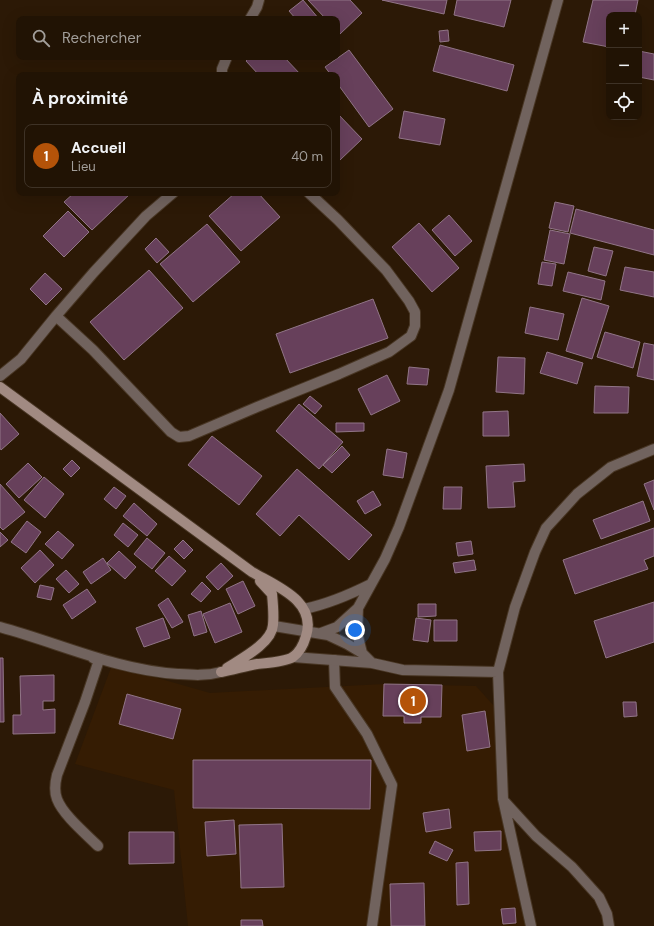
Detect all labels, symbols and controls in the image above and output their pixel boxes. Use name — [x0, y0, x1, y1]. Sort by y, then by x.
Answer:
map controls — [606, 12, 642, 120]
button: + — [606, 12, 642, 48]
search box — [16, 16, 340, 60]
icon: search — [30, 27, 52, 49]
text: Rechercher — [62, 28, 141, 48]
button: − — [606, 48, 642, 84]
button: locate — [606, 84, 642, 120]
text: À proximité — [32, 87, 128, 109]
text: Accueil — [71, 138, 126, 158]
text: 1 — [44, 148, 48, 165]
text: 40 m — [291, 148, 323, 165]
text: Lieu — [71, 158, 96, 175]
your location — [345, 620, 365, 640]
pin: 1 — [400, 686, 426, 716]

